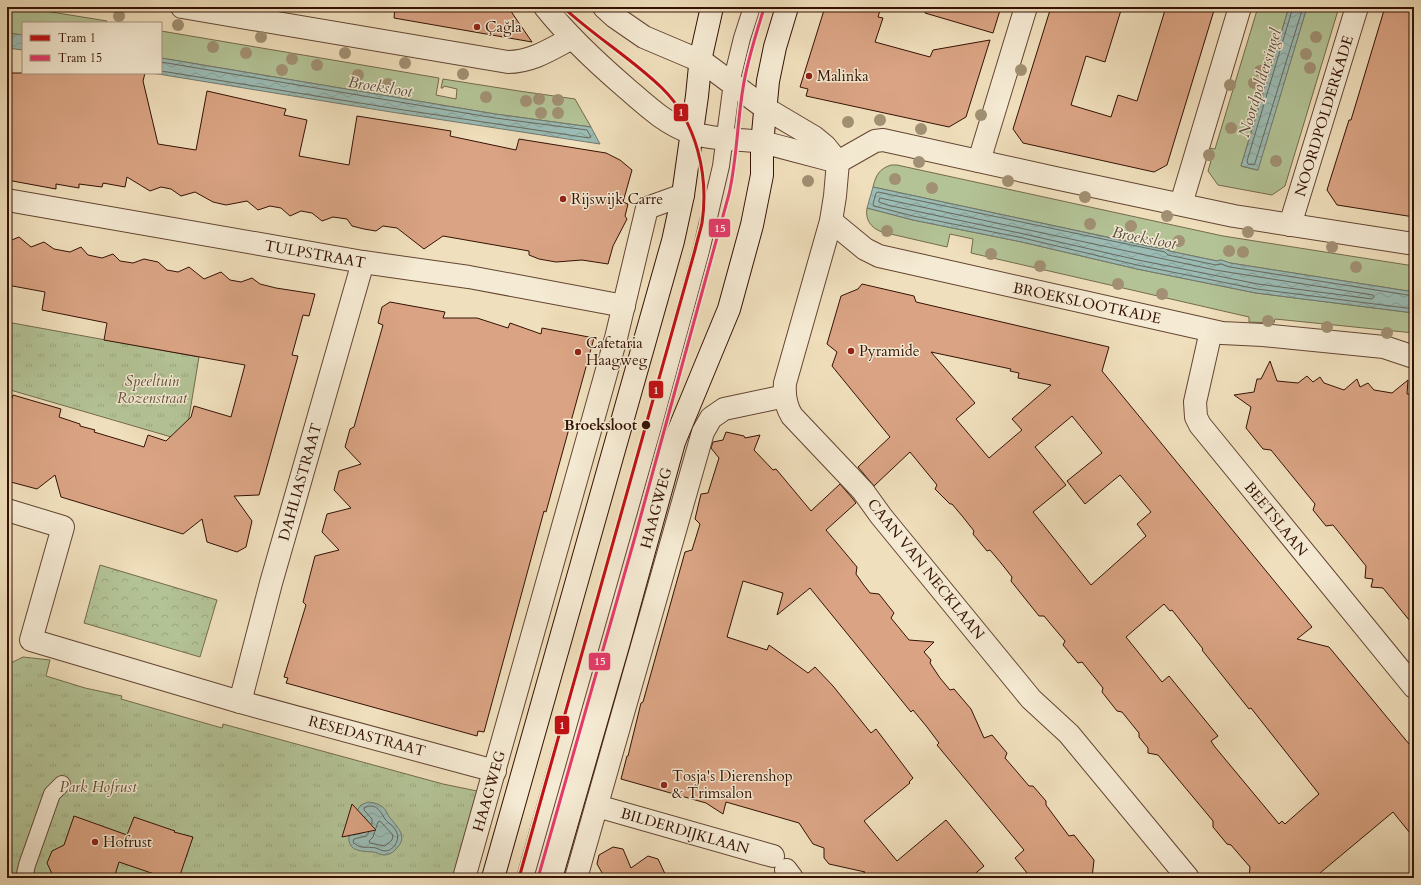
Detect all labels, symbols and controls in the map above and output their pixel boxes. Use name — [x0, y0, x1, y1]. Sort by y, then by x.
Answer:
place label: Çağla — [485, 17, 522, 37]
legend — [22, 22, 162, 74]
marker: Çağla — [472, 22, 482, 32]
water label: Noordpoldersingel — [1233, 25, 1287, 140]
text: Tram 1 — [58, 30, 96, 46]
street label: NOORDPOLDERKADE — [1290, 33, 1358, 199]
text: Tram 15 — [58, 50, 102, 66]
place label: Malinka — [817, 66, 869, 86]
water label: Broeksloot — [346, 71, 414, 103]
marker: Malinka — [804, 71, 814, 81]
line badge: 1 — [673, 103, 689, 122]
text: 1 — [678, 105, 684, 120]
place label: Rijswijk Carre — [571, 189, 663, 209]
marker: Rijswijk Carre — [558, 194, 568, 204]
line badge: 15 — [708, 218, 731, 238]
text: 15 — [714, 221, 726, 236]
water label: Broeksloot — [1110, 221, 1178, 255]
street label: TULPSTRAAT — [263, 235, 367, 273]
street label: BROEKSLOOTKADE — [1011, 278, 1163, 328]
place label: Cafetaria Haagweg — [586, 333, 648, 370]
place label: Pyramide — [859, 341, 920, 361]
marker: Pyramide — [846, 346, 856, 356]
marker: Cafetaria Haagweg — [573, 347, 583, 357]
park label: Speeltuin Rozenstraat — [117, 371, 188, 408]
line badge: 1 — [648, 380, 664, 399]
text: 1 — [653, 383, 659, 398]
place label: Broeksloot — [564, 415, 638, 435]
marker: Broeksloot — [640, 419, 652, 431]
street label: DAHLIASTRAAT — [274, 421, 326, 543]
street label: HAAGWEG — [636, 465, 676, 551]
street label: BEETSLAAN — [1240, 478, 1312, 561]
street label: CAAN VAN NECKLAAN — [863, 494, 989, 644]
line badge: 15 — [588, 652, 611, 671]
text: 15 — [594, 654, 606, 669]
street label: RESEDASTRAAT — [306, 711, 428, 761]
line badge: 1 — [554, 715, 570, 735]
text: 1 — [559, 718, 565, 733]
street label: HAAGWEG — [468, 748, 510, 834]
place label: Tosja's Dierenshop & Trimsalon — [672, 766, 793, 803]
park label: Park Hofrust — [60, 777, 137, 797]
marker: Tosja's Dierenshop & Trimsalon — [659, 780, 669, 790]
street label: BILDERDIJKLAAN — [618, 803, 752, 859]
place label: Hofrust — [103, 832, 152, 852]
marker: Hofrust — [90, 837, 100, 847]

